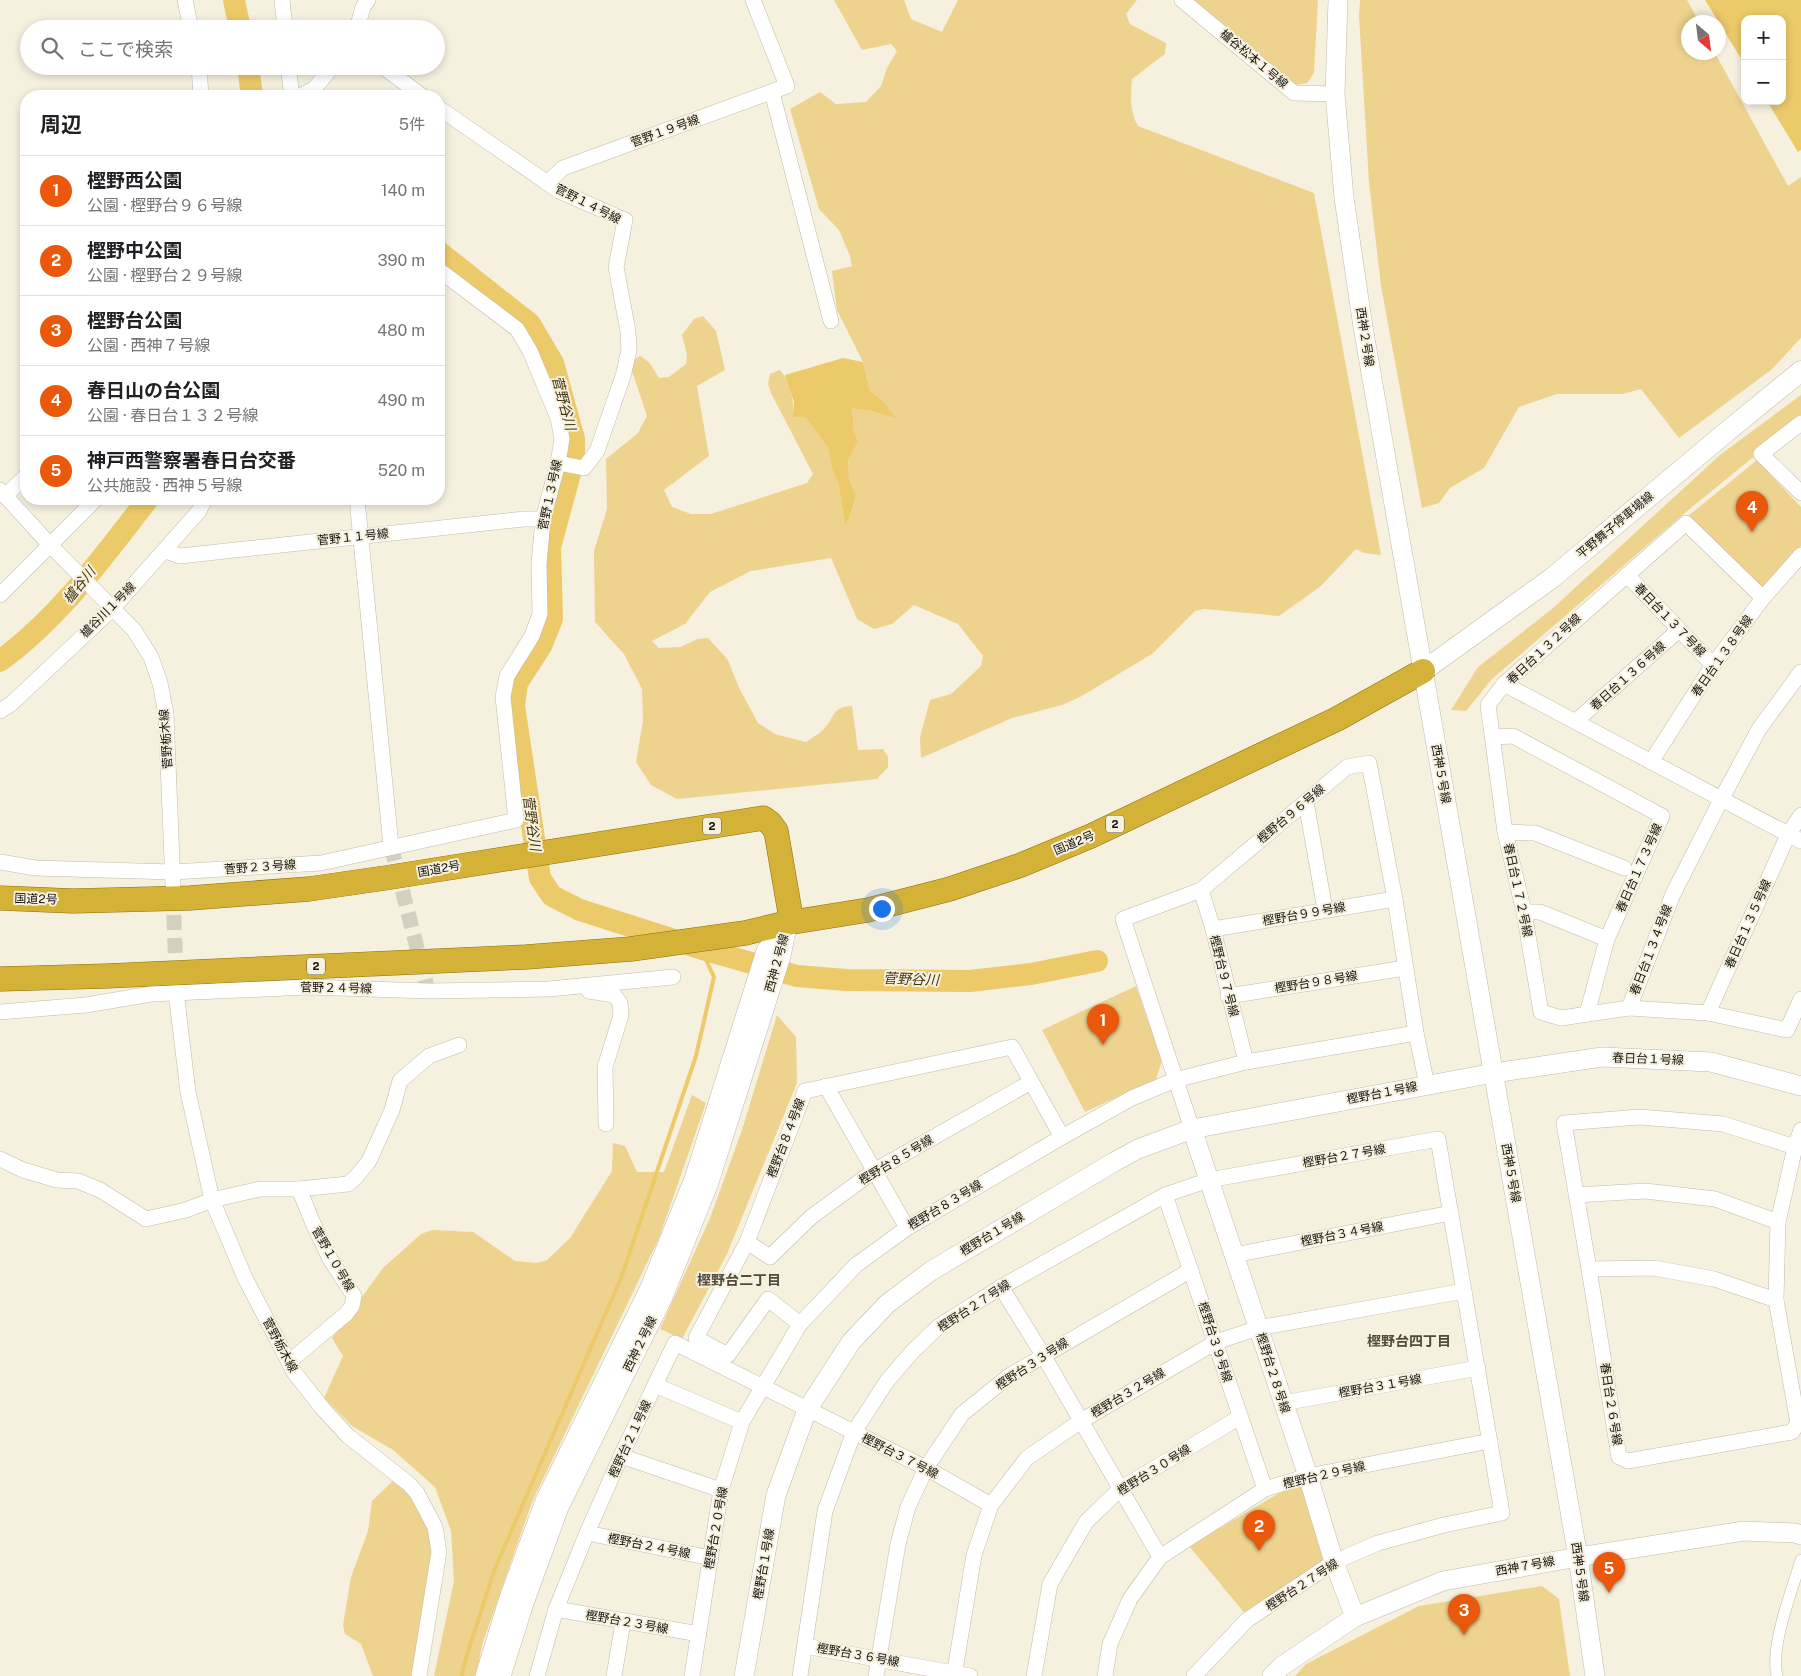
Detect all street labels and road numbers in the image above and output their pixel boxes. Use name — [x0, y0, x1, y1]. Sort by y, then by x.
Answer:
street label: 櫨谷松本１号線 — [1217, 27, 1291, 91]
street label: 菅野１９号線 — [629, 112, 701, 150]
street label: 菅野１４号線 — [553, 181, 623, 227]
street label: 西神２号線 — [1353, 306, 1377, 368]
street label: 菅野１３号線 — [536, 458, 564, 532]
street label: 平野舞子停車場線 — [1574, 489, 1656, 561]
street label: 菅野１１号線 — [316, 526, 390, 548]
street label: 櫨谷川１号線 — [78, 580, 138, 640]
street label: 春日台１３７号線 — [1632, 581, 1708, 659]
street label: 春日台１３２号線 — [1504, 611, 1584, 687]
street label: 春日台１３８号線 — [1689, 613, 1755, 699]
street label: 春日台１３６号線 — [1588, 639, 1668, 713]
street label: 菅野栃木線 — [157, 709, 175, 769]
street label: 西神５号線 — [1429, 743, 1453, 805]
street label: 樫野台９６号線 — [1254, 782, 1328, 846]
road number: 2 — [1106, 816, 1124, 832]
road number: 2 — [703, 818, 721, 834]
street label: 春日台１７３号線 — [1613, 821, 1665, 915]
street label: 国道2号 — [1051, 828, 1097, 858]
street label: 春日台１７２号線 — [1501, 842, 1535, 938]
street label: 菅野２３号線 — [224, 858, 296, 876]
street label: 国道2号 — [417, 858, 461, 880]
street label: 春日台１３５号線 — [1722, 877, 1774, 971]
street label: 国道2号 — [14, 891, 58, 907]
street label: 樫野台９９号線 — [1261, 900, 1347, 928]
street label: 春日台１３４号線 — [1627, 903, 1675, 997]
street label: 西神２号線 — [762, 932, 792, 994]
street label: 樫野台９７号線 — [1207, 934, 1241, 1018]
road number: 2 — [307, 958, 325, 974]
street label: 樫野台９８号線 — [1273, 969, 1359, 995]
street label: 菅野２４号線 — [300, 980, 372, 996]
street label: 春日台１号線 — [1612, 1051, 1684, 1067]
street label: 樫野台１号線 — [1345, 1079, 1419, 1107]
street label: 樫野台８４号線 — [764, 1096, 808, 1180]
street label: 樫野台８５号線 — [856, 1132, 936, 1188]
street label: 樫野台２７号線 — [1301, 1142, 1387, 1170]
street label: 西神５号線 — [1499, 1142, 1523, 1204]
street label: 樫野台８３号線 — [905, 1177, 985, 1233]
street label: 樫野台１号線 — [958, 1209, 1026, 1259]
street label: 樫野台３４号線 — [1299, 1219, 1385, 1249]
street label: 菅野１０号線 — [309, 1224, 357, 1294]
street label: 樫野台２７号線 — [935, 1277, 1013, 1335]
street label: 樫野台３９号線 — [1195, 1300, 1235, 1384]
street label: 西神２号線 — [621, 1314, 659, 1374]
street label: 菅野栃木線 — [260, 1315, 300, 1375]
street label: 樫野台２８号線 — [1253, 1331, 1293, 1415]
street label: 樫野台３３号線 — [993, 1335, 1071, 1393]
street label: 春日台２６号線 — [1598, 1361, 1624, 1447]
street label: 樫野台３２号線 — [1088, 1365, 1168, 1421]
street label: 樫野台３１号線 — [1337, 1372, 1423, 1400]
street label: 樫野台２１号線 — [606, 1398, 654, 1480]
street label: 樫野台３７号線 — [859, 1431, 941, 1481]
street label: 樫野台３０号線 — [1115, 1442, 1193, 1498]
street label: 樫野台２９号線 — [1281, 1459, 1367, 1491]
street label: 樫野台２０号線 — [702, 1485, 730, 1571]
street label: 樫野台１号線 — [751, 1527, 777, 1601]
street label: 樫野台２４号線 — [606, 1531, 692, 1561]
street label: 西神５号線 — [1569, 1541, 1591, 1603]
street label: 西神７号線 — [1494, 1554, 1556, 1578]
street label: 樫野台２７号線 — [1263, 1556, 1341, 1614]
street label: 樫野台２３号線 — [584, 1608, 670, 1636]
street label: 樫野台３６号線 — [815, 1641, 901, 1669]

